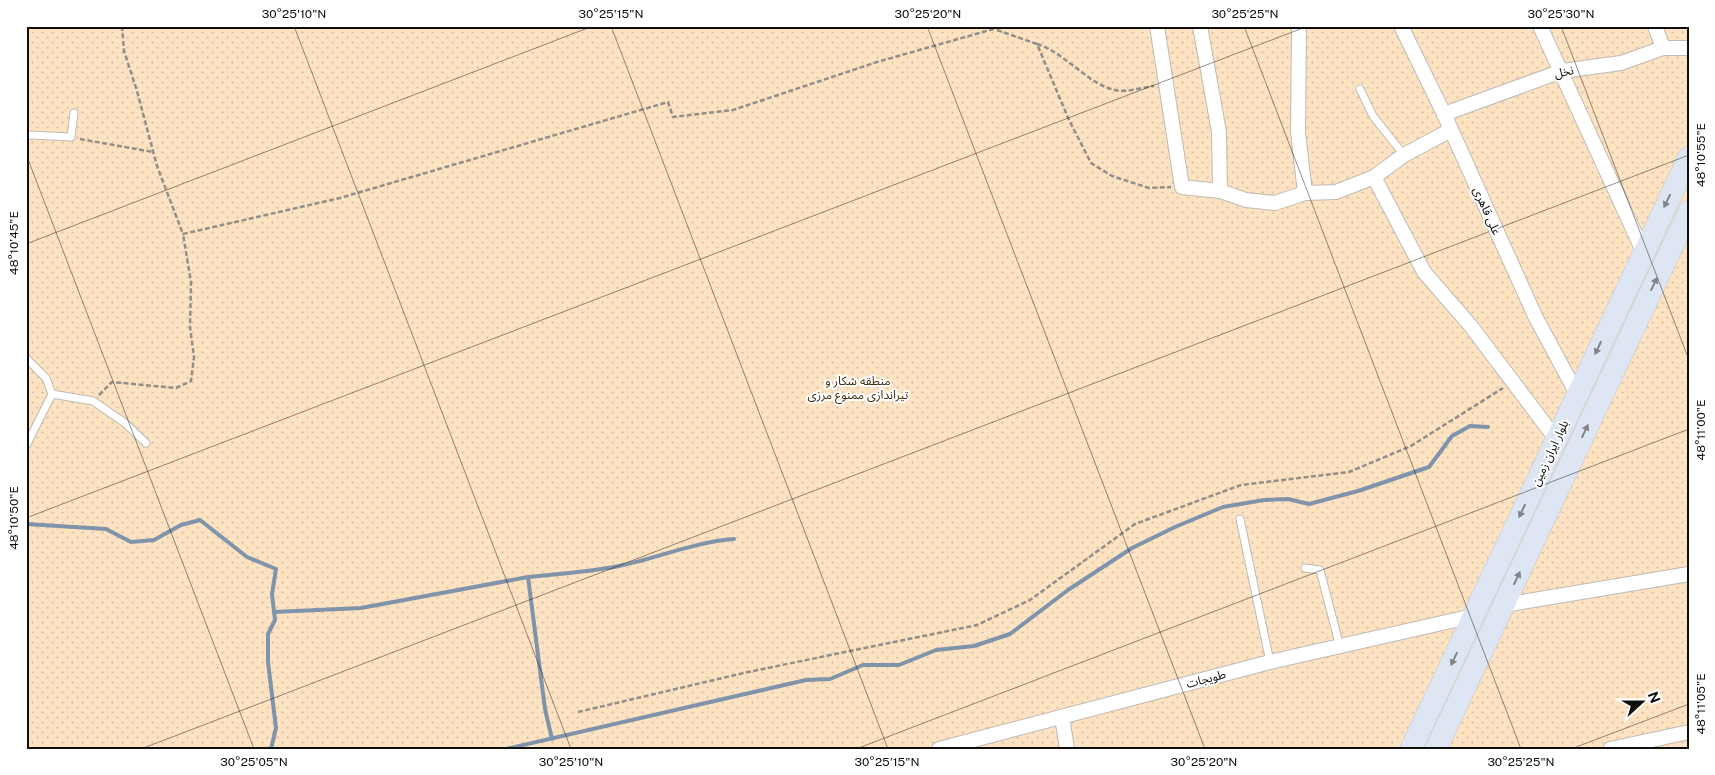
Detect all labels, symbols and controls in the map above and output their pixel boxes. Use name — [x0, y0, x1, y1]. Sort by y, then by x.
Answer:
text: 30°25'10"N — [262, 7, 326, 21]
text: 30°25'15"N — [579, 7, 643, 21]
text: 30°25'20"N — [895, 7, 961, 21]
text: 30°25'25"N — [1211, 7, 1279, 21]
text: 30°25'30"N — [1527, 7, 1595, 21]
street label: نخل — [1553, 63, 1575, 81]
text: 48°10'55"E — [1694, 123, 1708, 187]
street label: علی قاهری — [1470, 185, 1504, 237]
one-way arrow — [1663, 194, 1671, 208]
text: 48°10'45"E — [7, 211, 21, 275]
one-way arrow — [1650, 276, 1659, 291]
one-way arrow — [1594, 341, 1602, 355]
park label: منطقه شکار و تیراندازی ممنوع مرزی — [808, 374, 909, 404]
text: 48°11'00"E — [1694, 400, 1708, 460]
street label: بلوار ایران زمین — [1529, 418, 1571, 488]
one-way arrow — [1582, 424, 1590, 438]
text: 48°10'50"E — [7, 486, 21, 550]
one-way arrow — [1518, 504, 1527, 519]
one-way arrow — [1513, 571, 1521, 585]
one-way arrow — [1449, 652, 1457, 666]
street label: طویجات — [1185, 667, 1227, 691]
text: 48°11'05"E — [1694, 673, 1708, 735]
north arrow — [1618, 678, 1668, 728]
text: N — [1645, 689, 1664, 705]
text: 30°25'05"N — [220, 755, 288, 769]
text: 30°25'10"N — [539, 755, 603, 769]
text: 30°25'15"N — [855, 755, 919, 769]
text: 30°25'20"N — [1171, 755, 1237, 769]
text: 30°25'25"N — [1487, 755, 1555, 769]

